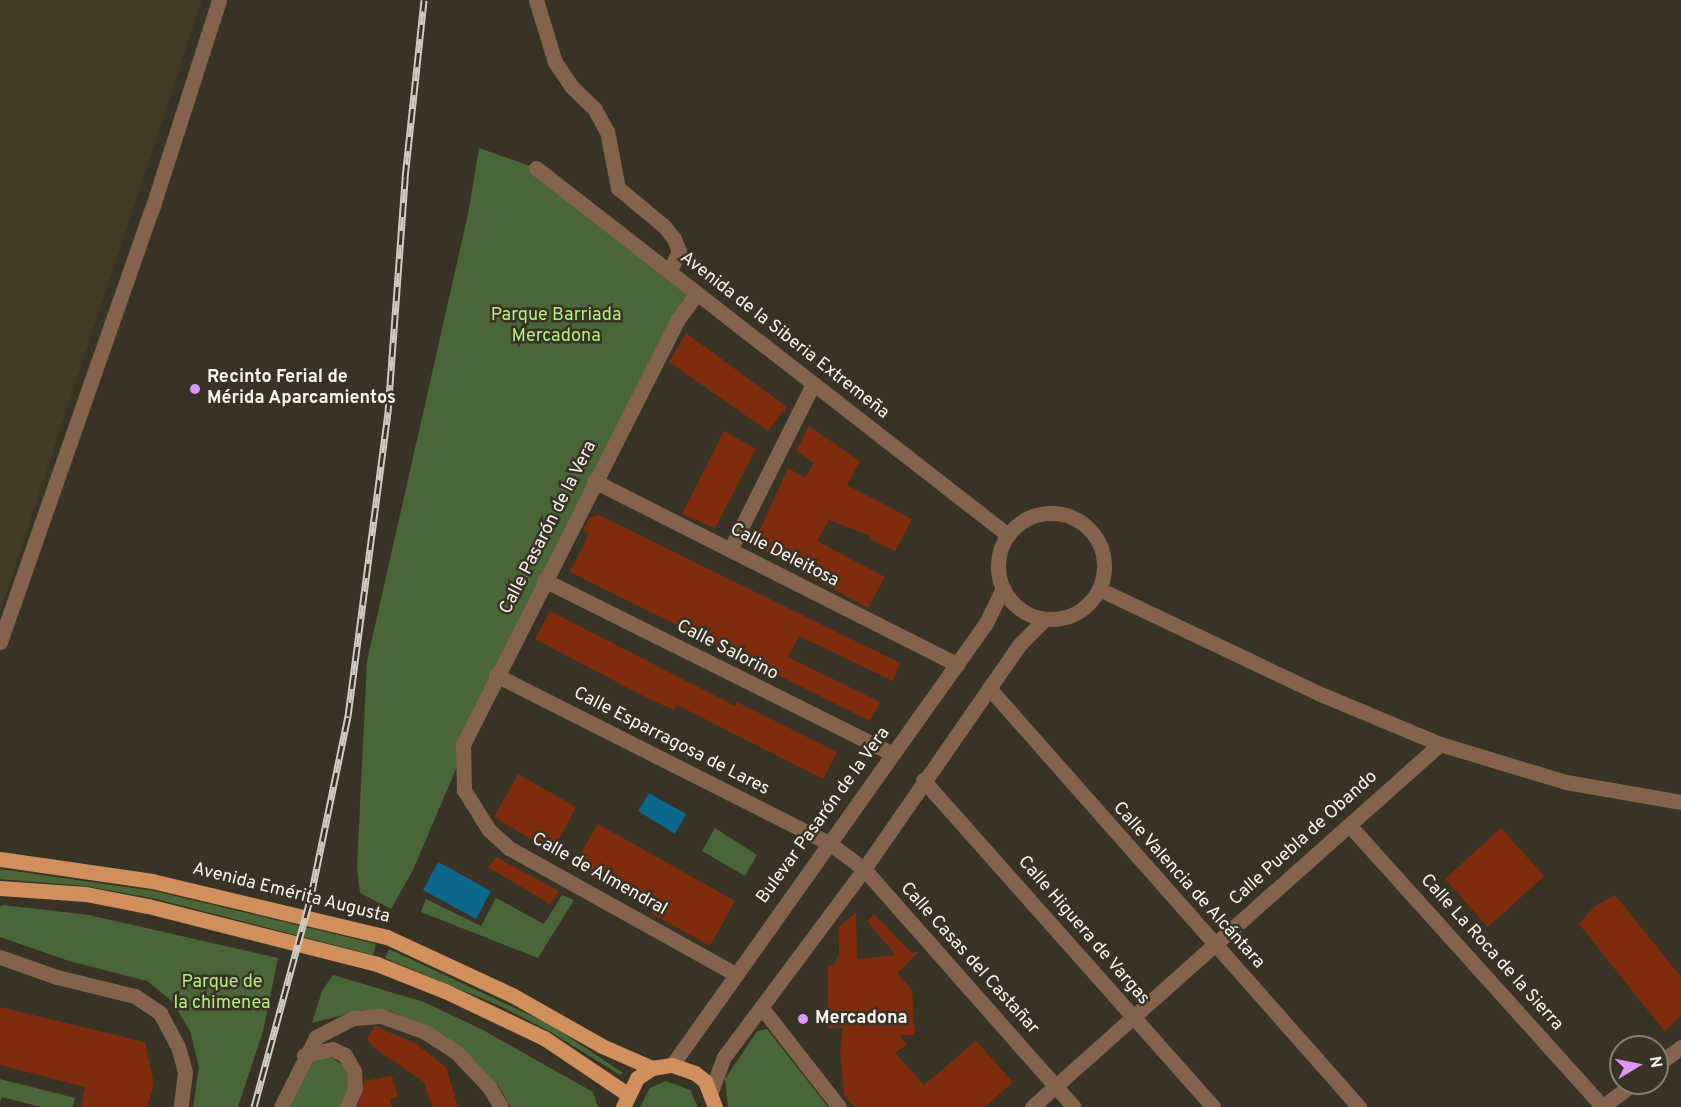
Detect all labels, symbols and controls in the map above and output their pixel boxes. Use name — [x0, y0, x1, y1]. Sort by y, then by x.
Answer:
street label: Avenida de la Siberia Extremeña — [675, 248, 893, 424]
park label: Parque Barriada Mercadona — [491, 306, 621, 348]
place label: Recinto Ferial de Mérida Aparcamientos — [207, 368, 397, 410]
marker: Recinto Ferial de Mérida Aparcamientos — [188, 382, 202, 396]
street label: Calle Pasarón de la Vera — [496, 437, 602, 619]
street label: Calle Deleitosa — [726, 519, 842, 593]
street label: Calle Salorino — [673, 616, 781, 686]
street label: Calle Esparragosa de Lares — [569, 683, 773, 801]
street label: Bulevar Pasarón de la Vera — [752, 723, 896, 909]
street label: Calle Puebla de Obando — [1226, 767, 1382, 911]
street label: Calle Valencia de Alcántara — [1107, 798, 1269, 974]
street label: Calle de Almendral — [527, 829, 671, 921]
street label: Calle Higuera de Vargas — [1012, 852, 1154, 1010]
street label: Avenida Emérita Augusta — [190, 859, 392, 929]
street label: Calle La Roca de la Sierra — [1415, 870, 1567, 1036]
street label: Calle Casas del Castañar — [895, 878, 1043, 1040]
park label: Parque de la chimenea — [174, 973, 270, 1016]
place label: Mercadona — [815, 1008, 908, 1030]
marker: Mercadona — [796, 1012, 810, 1026]
north arrow — [1609, 1035, 1669, 1095]
text: N — [1644, 1055, 1666, 1070]

